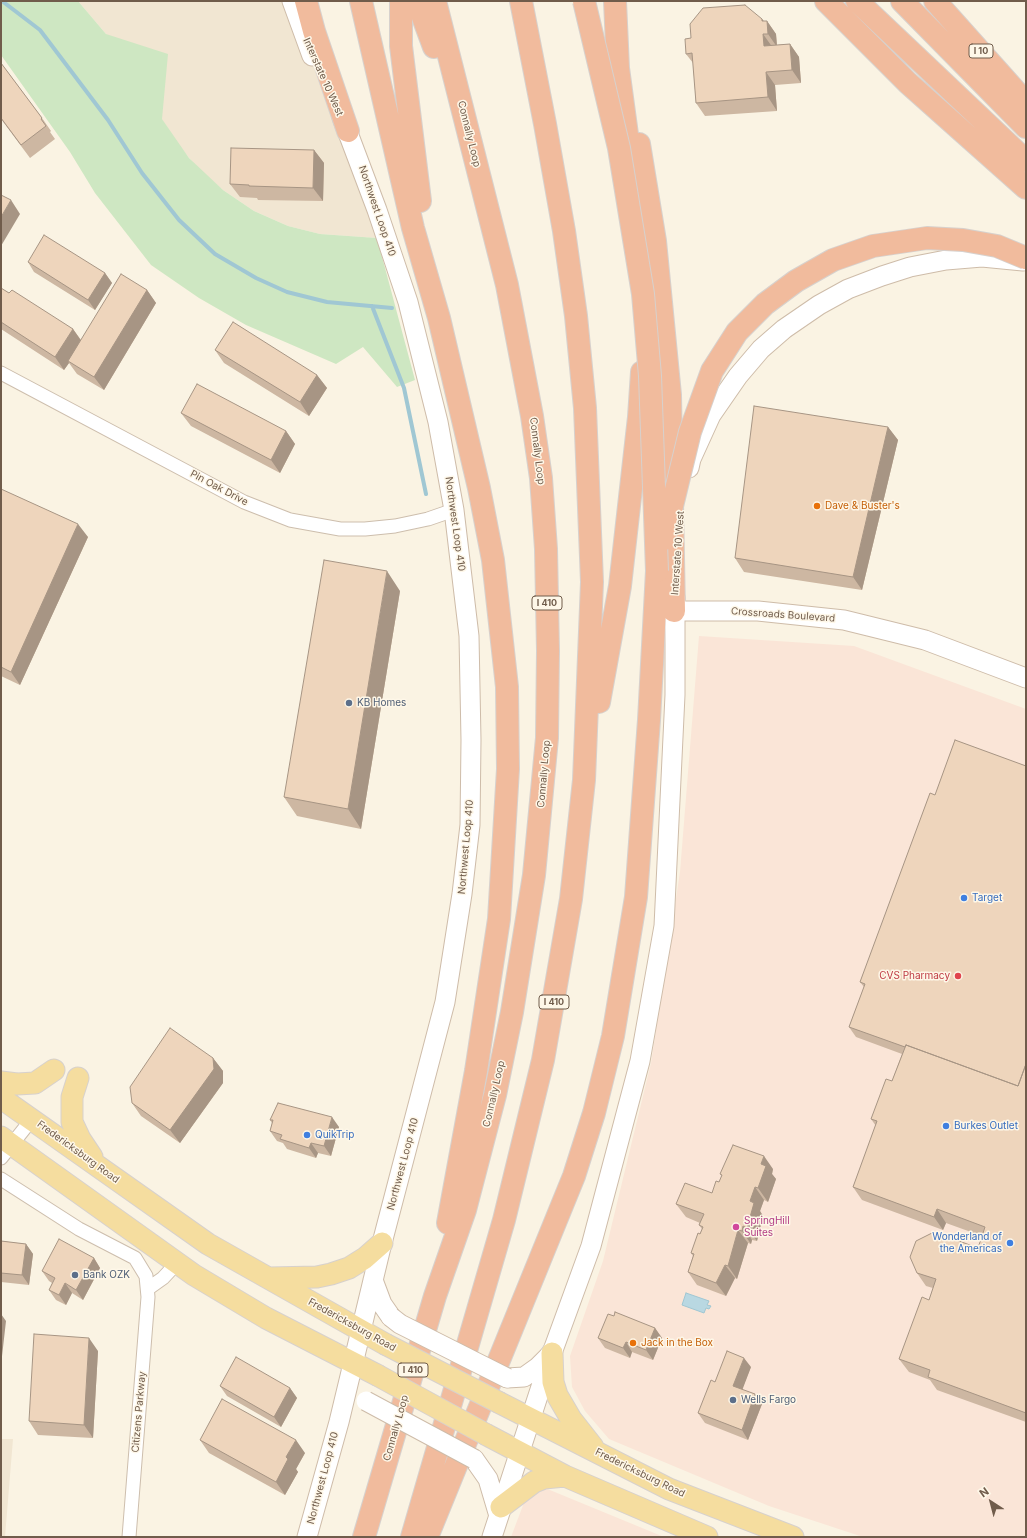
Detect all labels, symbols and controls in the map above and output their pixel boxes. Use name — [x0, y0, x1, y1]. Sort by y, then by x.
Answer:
street label: Interstate 10 West — [300, 36, 346, 118]
road number: I 10 — [969, 44, 993, 58]
street label: Connally Loop — [455, 100, 483, 168]
street label: Northwest Loop 410 — [356, 164, 398, 258]
street label: Connally Loop — [527, 417, 547, 485]
street label: Pin Oak Drive — [188, 468, 250, 508]
street label: Northwest Loop 410 — [442, 476, 468, 572]
place label: Dave & Buster's — [825, 500, 900, 512]
marker: Dave & Buster's — [812, 501, 822, 511]
street label: Interstate 10 West — [669, 511, 687, 595]
road number: I 410 — [532, 596, 562, 610]
street label: Crossroads Boulevard — [731, 605, 835, 625]
place label: KB Homes — [357, 697, 406, 709]
marker: KB Homes — [344, 698, 354, 708]
street label: Connally Loop — [535, 740, 553, 808]
street label: Northwest Loop 410 — [456, 799, 476, 895]
place label: Target — [972, 892, 1002, 904]
marker: Target — [959, 893, 969, 903]
place label: CVS Pharmacy — [879, 970, 950, 982]
marker: CVS Pharmacy — [953, 971, 963, 981]
road number: I 410 — [539, 995, 569, 1009]
street label: Connally Loop — [481, 1060, 507, 1128]
street label: Northwest Loop 410 — [385, 1117, 421, 1211]
street label: Fredericksburg Road — [35, 1118, 121, 1186]
place label: Burkes Outlet — [954, 1120, 1018, 1132]
marker: Burkes Outlet — [941, 1121, 951, 1131]
place label: QuikTrip — [315, 1129, 354, 1141]
marker: QuikTrip — [302, 1130, 312, 1140]
place label: SpringHill Suites — [744, 1215, 790, 1238]
marker: SpringHill Suites — [731, 1222, 741, 1232]
place label: Wonderland of the Americas — [932, 1231, 1002, 1254]
marker: Wonderland of the Americas — [1005, 1238, 1015, 1248]
place label: Bank OZK — [83, 1269, 130, 1281]
marker: Bank OZK — [70, 1270, 80, 1280]
street label: Fredericksburg Road — [306, 1296, 398, 1354]
place label: Jack in the Box — [641, 1337, 713, 1349]
marker: Jack in the Box — [628, 1338, 638, 1348]
road number: I 410 — [398, 1363, 428, 1377]
street label: Citizens Parkway — [129, 1371, 149, 1453]
street label: Connally Loop — [381, 1394, 411, 1462]
place label: Wells Fargo — [741, 1394, 796, 1406]
marker: Wells Fargo — [728, 1395, 738, 1405]
street label: Northwest Loop 410 — [305, 1431, 341, 1525]
street label: Fredericksburg Road — [593, 1446, 687, 1500]
north arrow — [971, 1482, 1011, 1522]
text: N — [976, 1484, 991, 1500]

